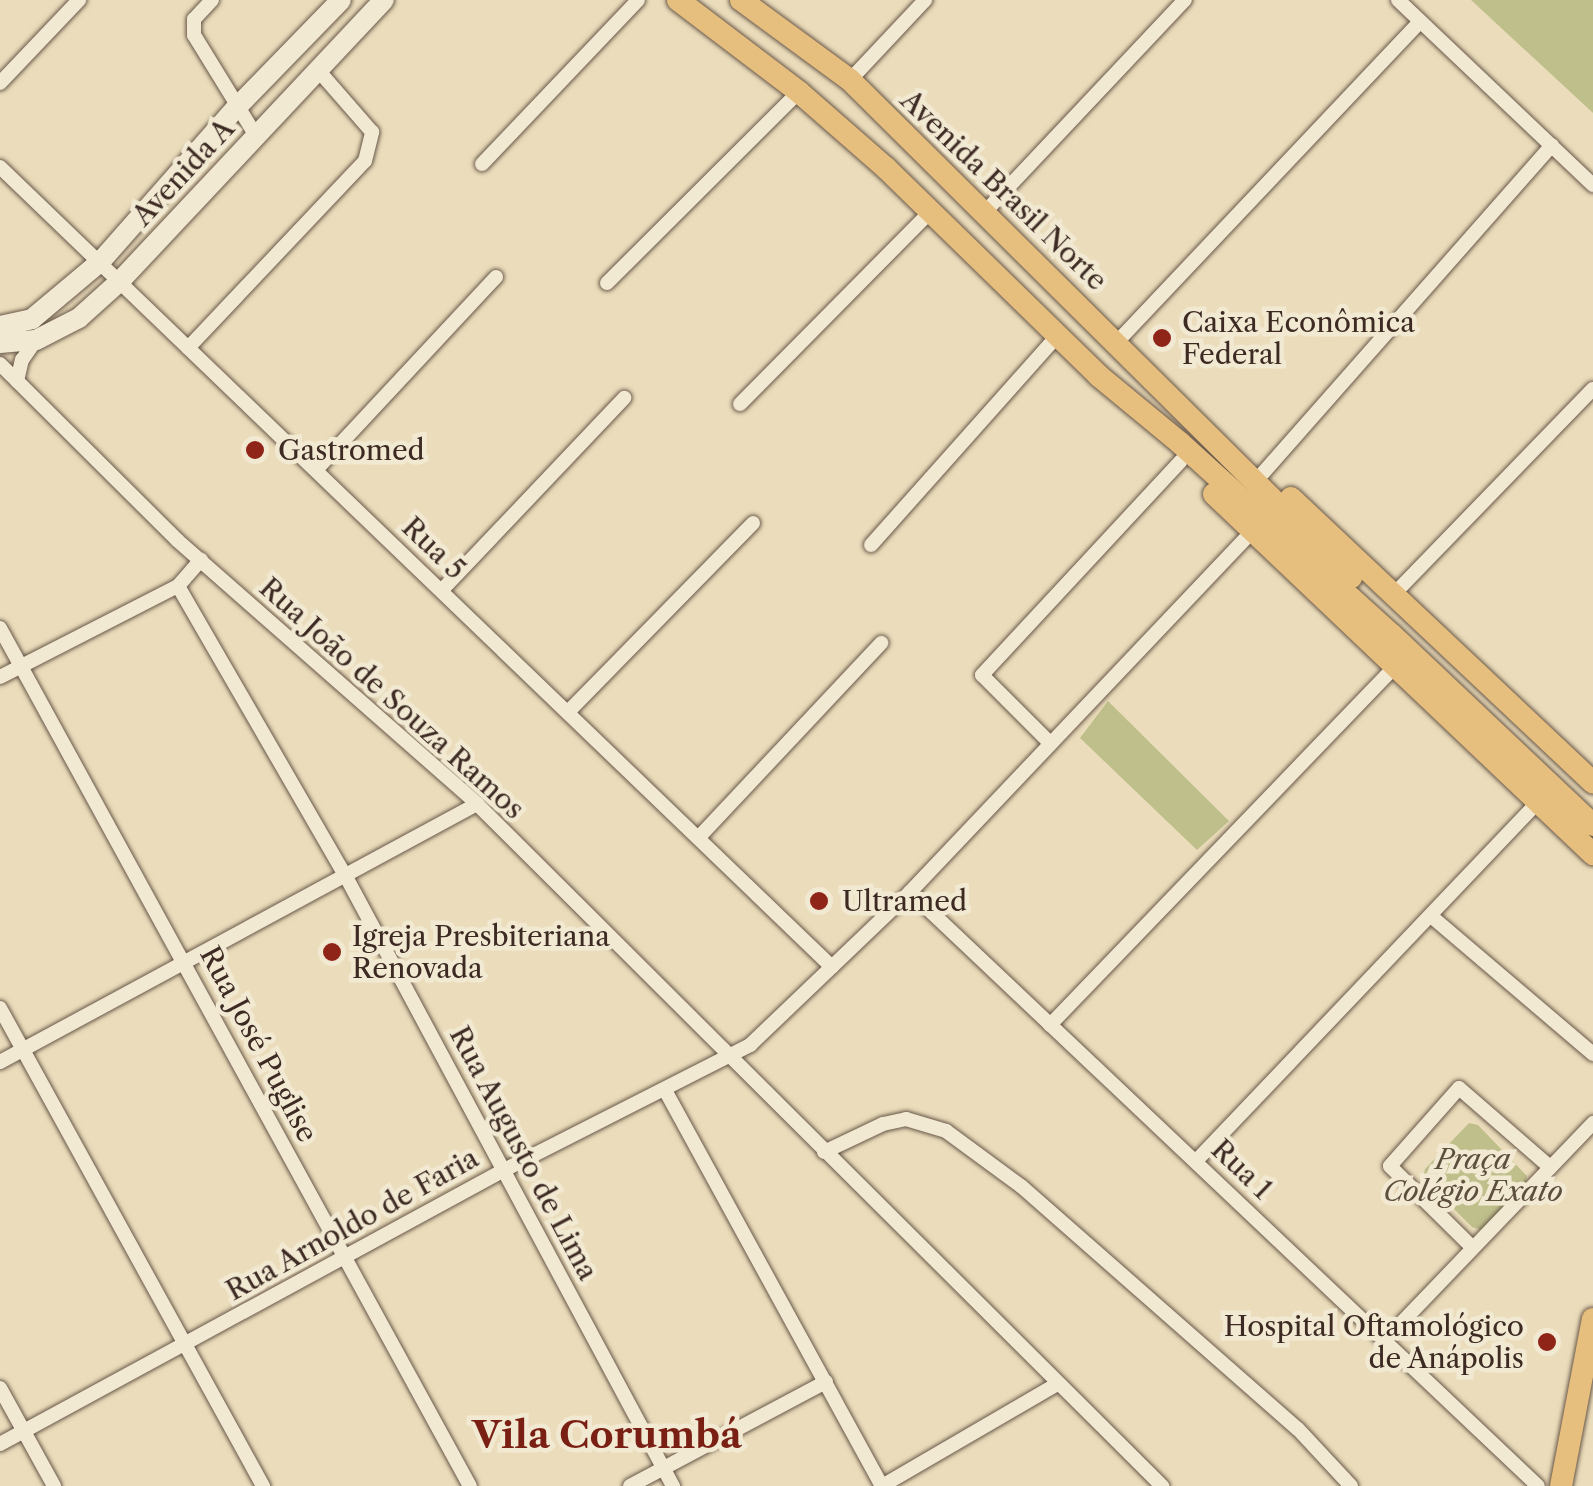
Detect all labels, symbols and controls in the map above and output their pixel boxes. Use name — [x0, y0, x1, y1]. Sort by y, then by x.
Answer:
street label: Avenida Brasil Norte — [894, 83, 1114, 297]
street label: Avenida A — [125, 111, 241, 233]
place label: Caixa Econômica Federal — [1182, 305, 1415, 371]
marker: Caixa Econômica Federal — [1151, 327, 1173, 349]
place label: Gastromed — [278, 433, 425, 467]
marker: Gastromed — [242, 437, 268, 463]
street label: Rua 5 — [395, 510, 473, 586]
street label: Rua João de Souza Ramos — [253, 570, 531, 826]
place label: Ultramed — [842, 884, 967, 918]
marker: Ultramed — [806, 888, 832, 914]
place label: Igreja Presbiteriana Renovada — [352, 919, 610, 985]
street label: Rua José Puglise — [193, 940, 325, 1148]
marker: Igreja Presbiteriana Renovada — [321, 941, 343, 963]
street label: Rua Augusto de Lima — [443, 1020, 605, 1286]
street label: Rua 1 — [1205, 1132, 1279, 1206]
street label: Rua Arnoldo de Faria — [219, 1140, 485, 1308]
park label: Praça Colégio Exato — [1383, 1142, 1563, 1208]
place label: Hospital Oftamológico de Anápolis — [1224, 1309, 1524, 1375]
marker: Hospital Oftamológico de Anápolis — [1534, 1329, 1560, 1355]
district label: Vila Corumbá — [472, 1412, 742, 1458]

